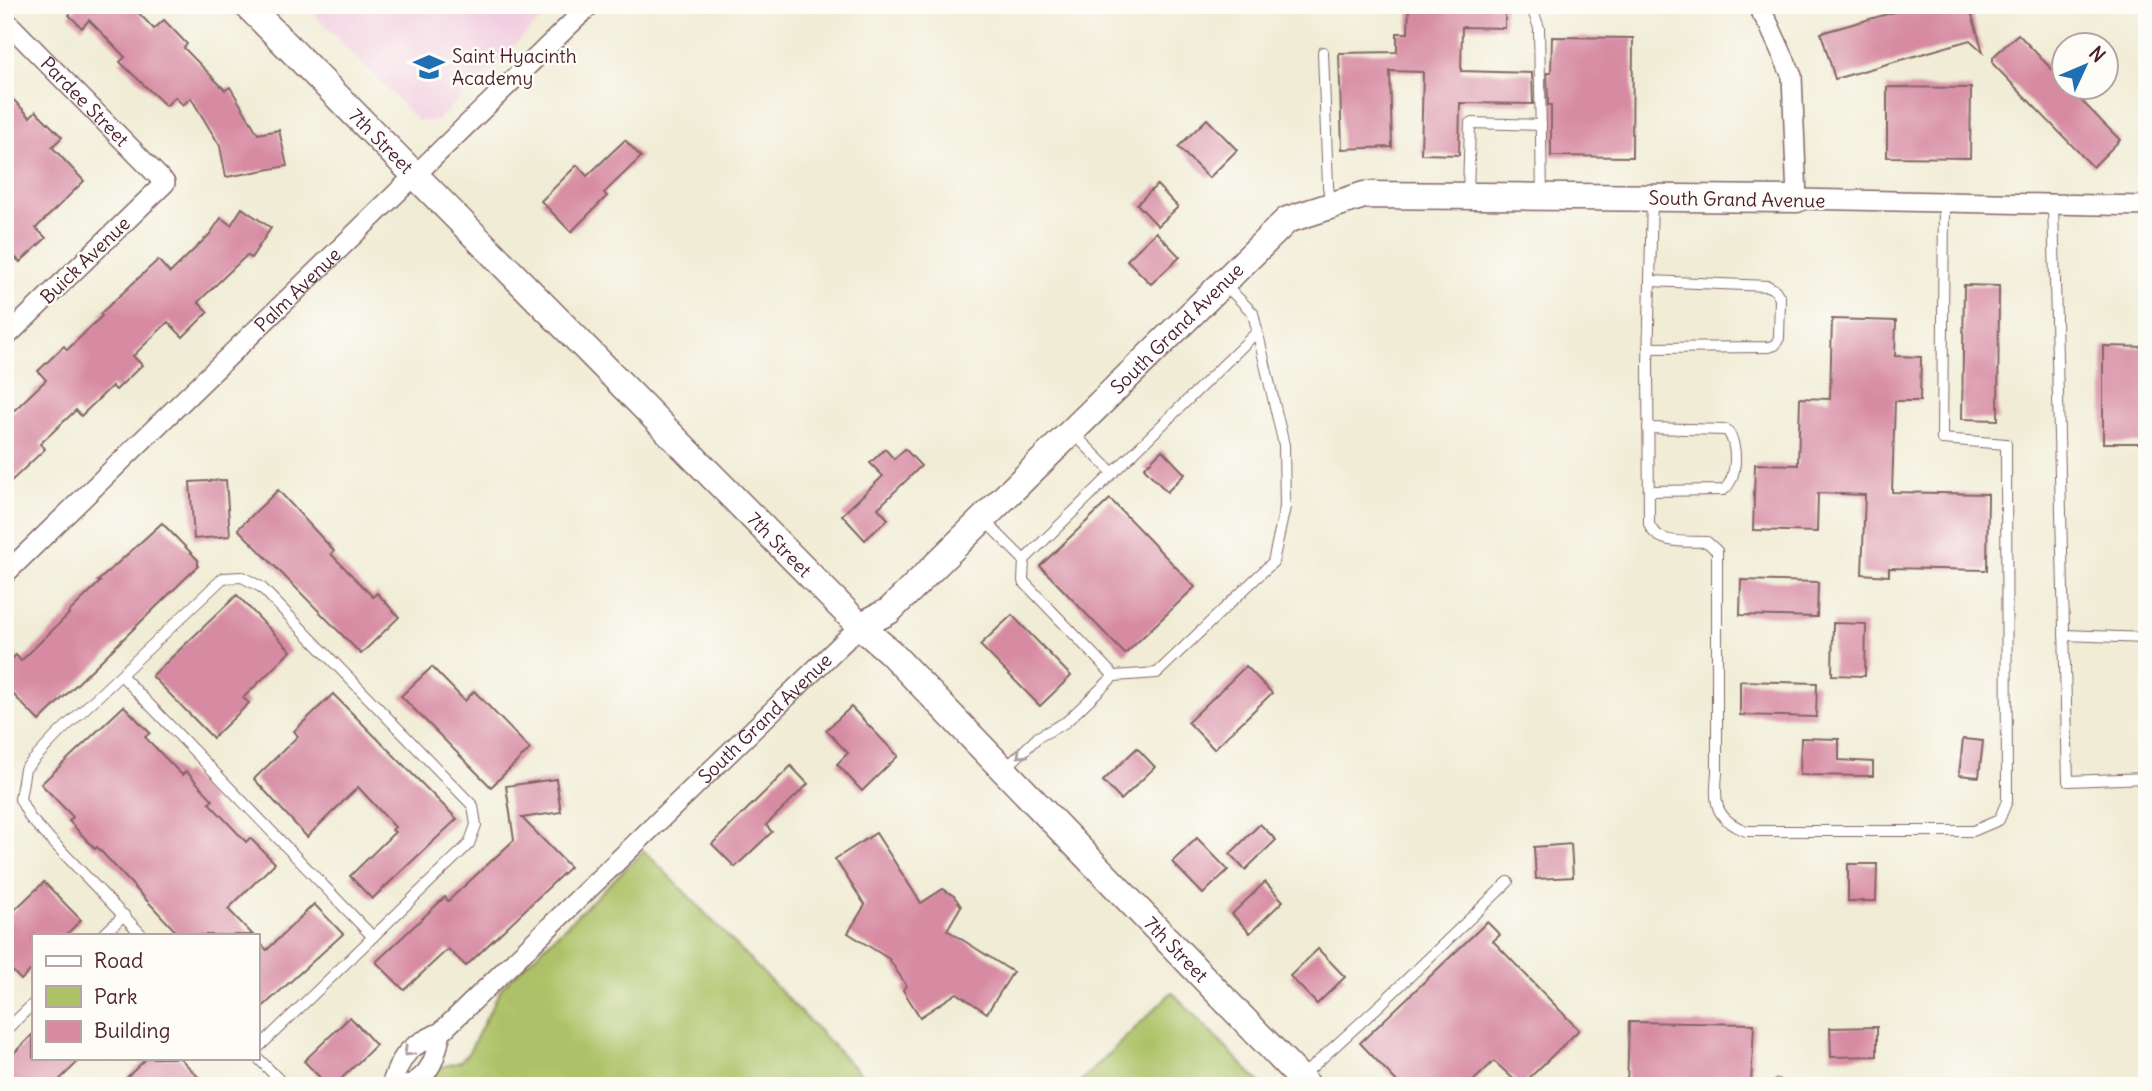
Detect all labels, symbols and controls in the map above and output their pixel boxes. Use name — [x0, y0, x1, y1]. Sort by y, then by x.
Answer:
north arrow — [2050, 32, 2120, 102]
text: N — [2084, 41, 2110, 67]
place label: Saint Hyacinth Academy — [452, 44, 577, 90]
school or university icon: Saint Hyacinth Academy — [412, 50, 446, 84]
street label: Pardee Street — [36, 51, 134, 151]
street label: 7th Street — [344, 103, 419, 179]
street label: South Grand Avenue — [1648, 185, 1826, 213]
street label: Buick Avenue — [35, 211, 135, 309]
street label: Palm Avenue — [249, 242, 346, 337]
street label: South Grand Avenue — [1105, 258, 1248, 399]
street label: 7th Street — [742, 507, 817, 582]
street label: South Grand Avenue — [693, 648, 837, 788]
one-way arrow — [1016, 745, 1029, 758]
street label: 7th Street — [1139, 911, 1213, 987]
legend — [32, 934, 259, 1060]
text: Road — [94, 947, 143, 974]
text: Park — [94, 983, 137, 1010]
text: Building — [94, 1017, 170, 1044]
one-way arrow — [404, 1044, 417, 1057]

